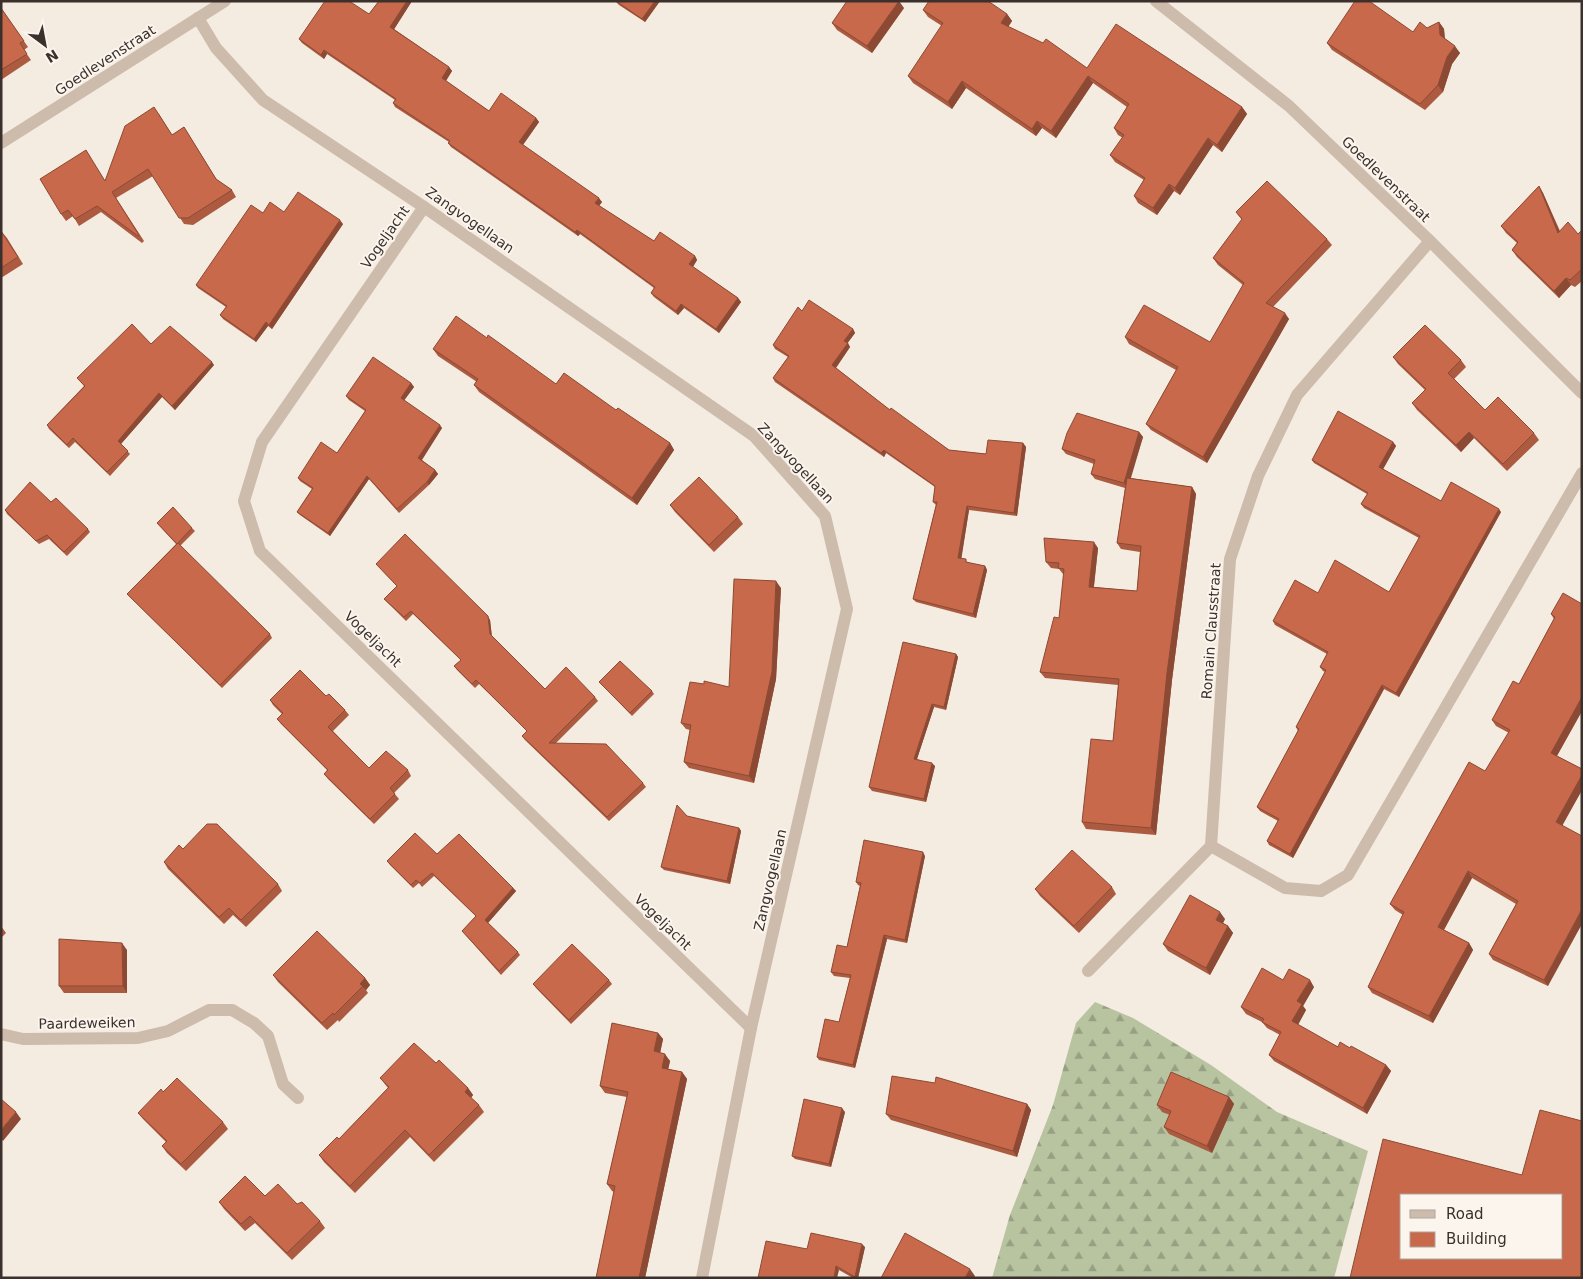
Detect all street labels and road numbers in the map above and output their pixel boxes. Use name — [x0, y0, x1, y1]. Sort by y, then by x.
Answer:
street label: Goedlevenstraat — [52, 21, 159, 98]
street label: Goedlevenstraat — [1339, 133, 1434, 226]
street label: Zangvogellaan — [423, 184, 517, 256]
street label: Vogeljacht — [358, 202, 413, 271]
street label: Zangvogellaan — [755, 419, 837, 507]
street label: Romain Clausstraat — [1198, 562, 1224, 700]
street label: Vogeljacht — [341, 608, 405, 670]
street label: Zangvogellaan — [750, 827, 790, 933]
street label: Vogeljacht — [631, 891, 695, 953]
street label: Paardeweiken — [38, 1014, 136, 1032]

